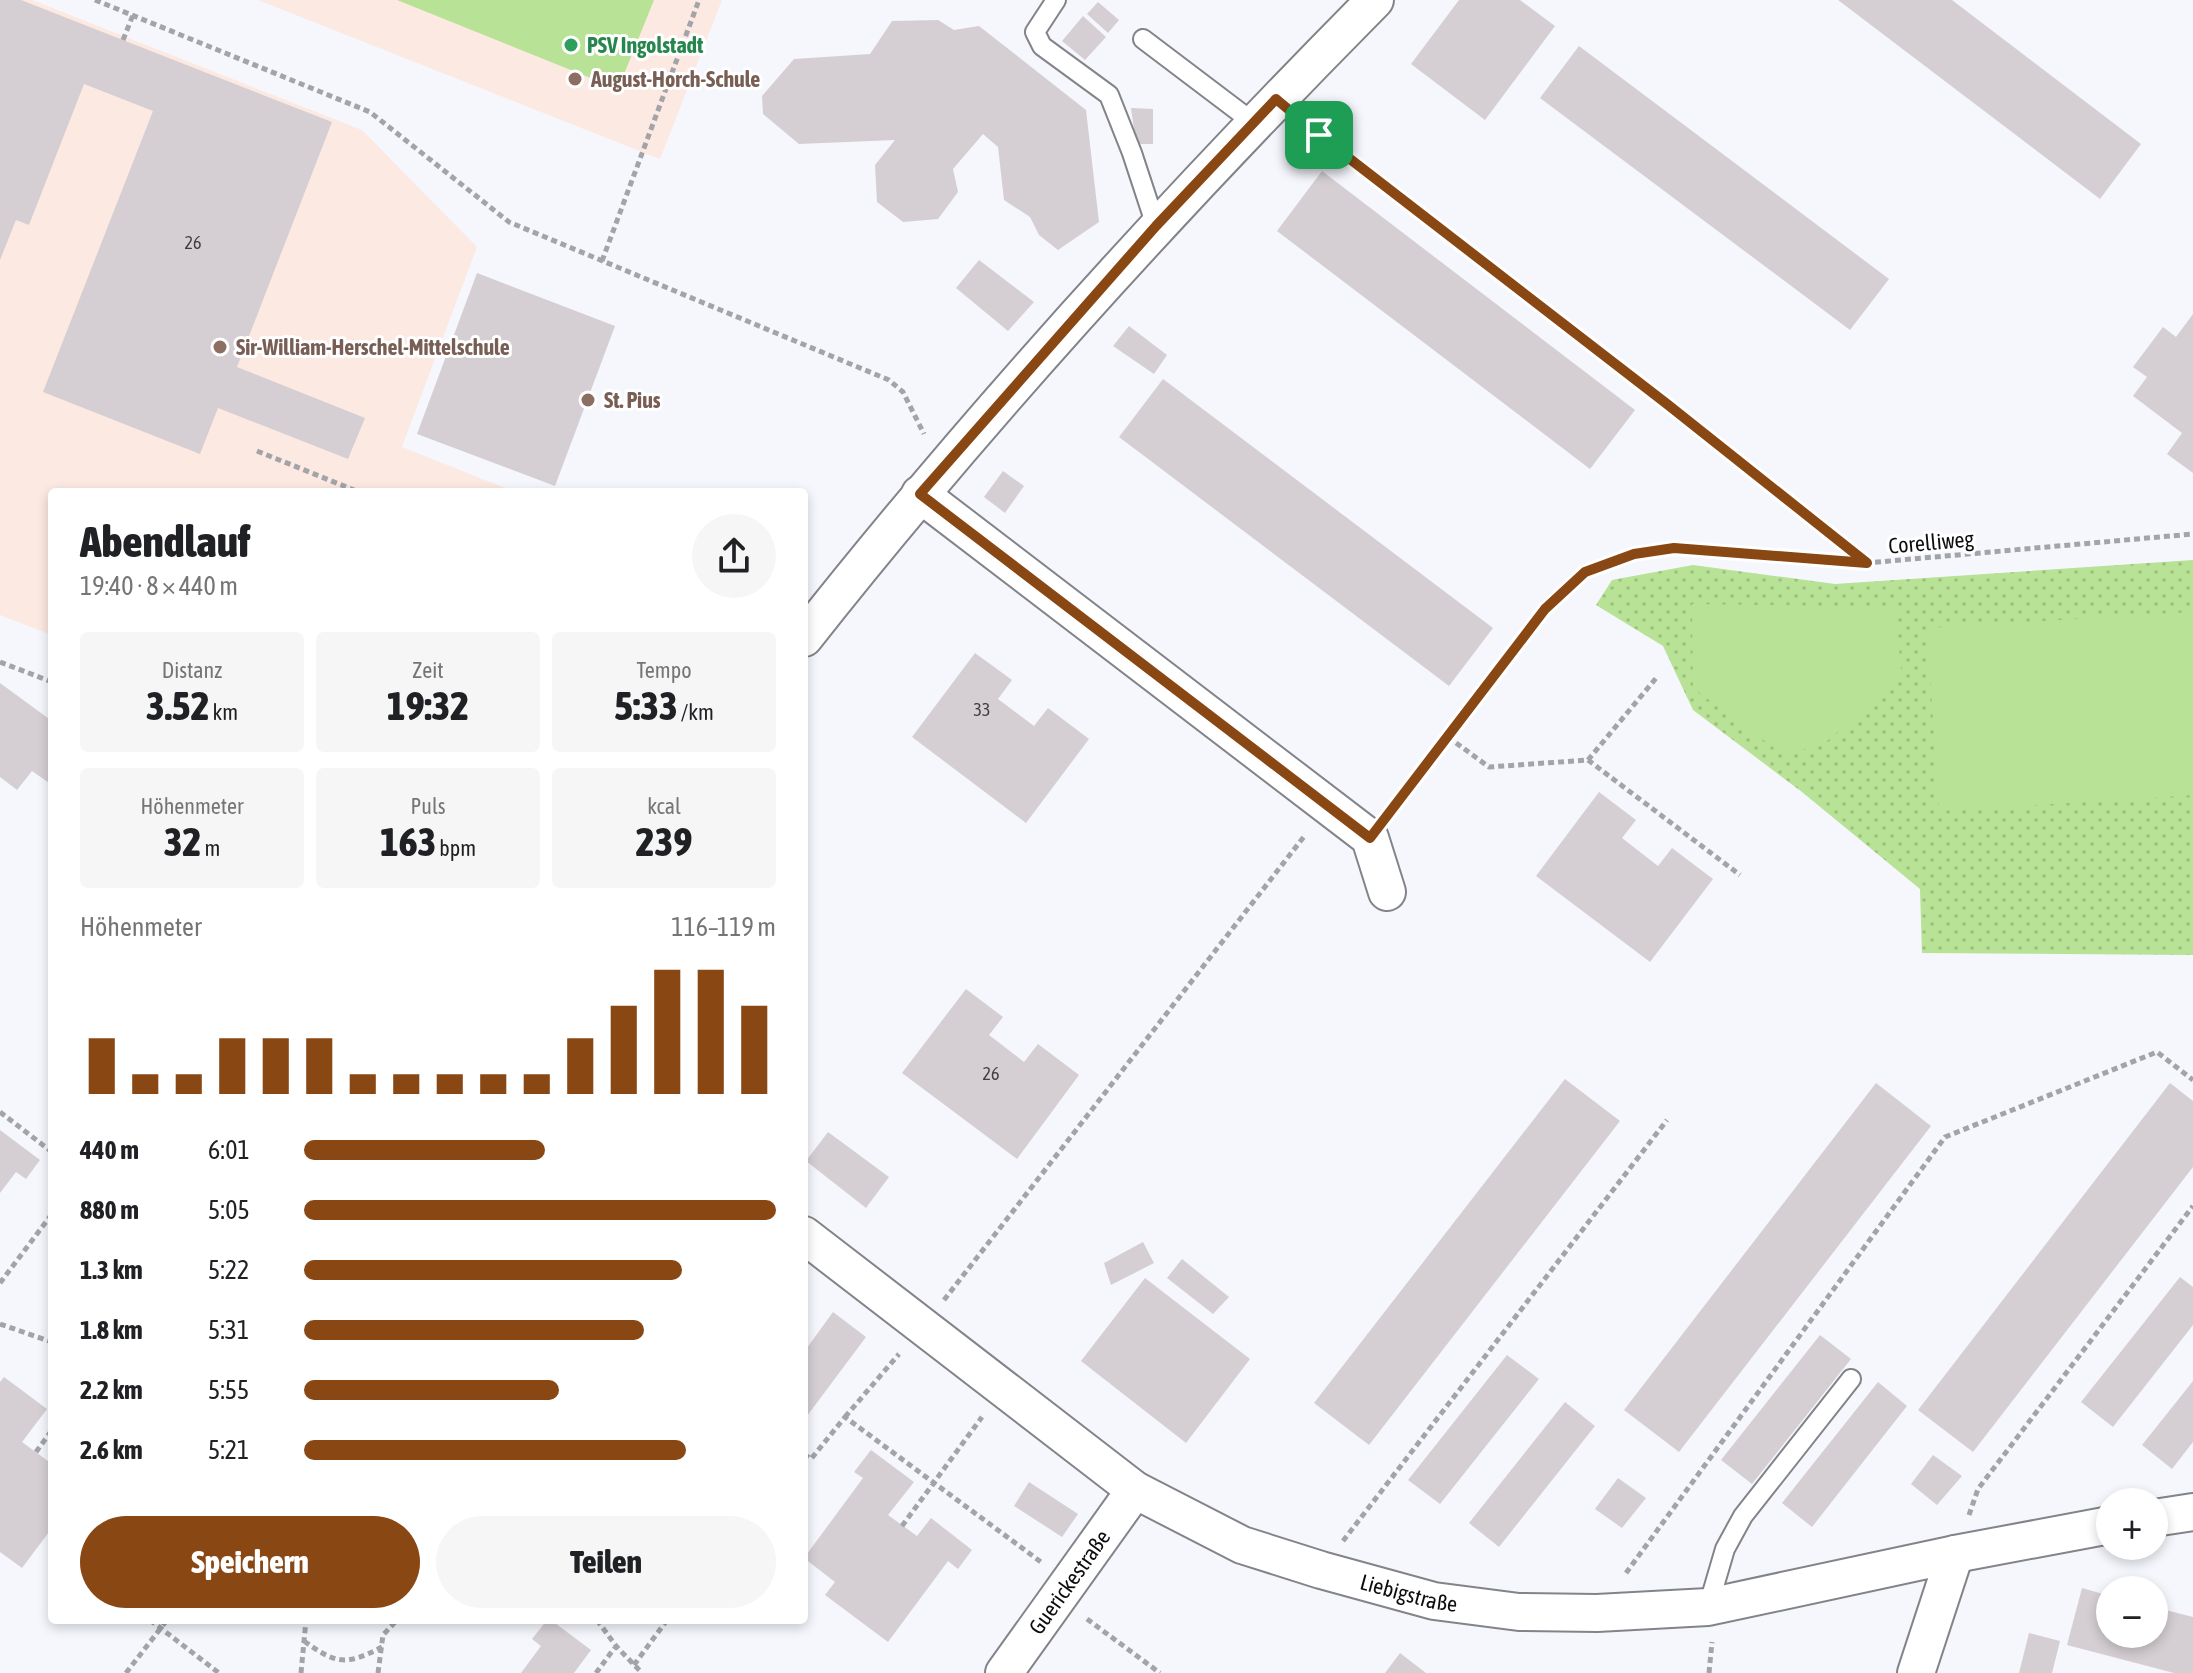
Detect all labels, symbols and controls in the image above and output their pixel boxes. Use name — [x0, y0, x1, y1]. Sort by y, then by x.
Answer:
place label: PSV Ingolstadt — [587, 32, 704, 58]
marker: PSV Ingolstadt — [562, 36, 580, 54]
place label: August-Horch-Schule — [590, 66, 760, 92]
marker: August-Horch-Schule — [566, 70, 584, 88]
pin — [1285, 101, 1353, 169]
icon: arrive — [1297, 113, 1341, 157]
house number: 26 — [185, 232, 201, 253]
place label: Sir-William-Herschel-Mittelschule — [236, 334, 510, 360]
marker: Sir-William-Herschel-Mittelschule — [211, 338, 229, 356]
place label: St. Pius — [604, 387, 661, 413]
marker: St. Pius — [579, 391, 597, 409]
button: share — [692, 514, 776, 598]
text: Abendlauf — [80, 516, 250, 566]
street label: Corelliweg — [1887, 525, 1975, 559]
text: 19:40 · 8 × 440 m — [80, 571, 238, 601]
text: Distanz — [162, 657, 222, 683]
text: Zeit — [412, 657, 444, 683]
text: Tempo — [637, 657, 691, 683]
text: 3.52 — [146, 683, 209, 728]
text: 19:32 — [387, 683, 469, 728]
text: 5:33 — [614, 683, 678, 728]
text: km — [209, 699, 238, 725]
text: /km — [678, 699, 714, 725]
house number: 33 — [974, 699, 990, 720]
text: Höhenmeter — [141, 793, 243, 819]
text: Puls — [410, 793, 446, 819]
text: kcal — [647, 793, 681, 819]
text: 32 — [164, 819, 201, 864]
text: 163 — [380, 819, 436, 864]
text: 239 — [636, 819, 692, 864]
text: m — [201, 835, 220, 861]
text: bpm — [436, 835, 476, 861]
text: Höhenmeter — [80, 912, 202, 942]
text: 116–119 m — [671, 912, 776, 942]
house number: 26 — [983, 1063, 999, 1084]
text: 440 m — [80, 1135, 139, 1165]
text: 6:01 — [208, 1135, 250, 1165]
text: 880 m — [80, 1195, 139, 1225]
text: 5:05 — [208, 1195, 250, 1225]
text: 1.3 km — [80, 1255, 143, 1285]
text: 5:22 — [208, 1255, 249, 1285]
text: 1.8 km — [80, 1315, 143, 1345]
text: 5:31 — [208, 1315, 249, 1345]
text: 2.2 km — [80, 1375, 143, 1405]
text: 5:55 — [208, 1375, 249, 1405]
text: 2.6 km — [80, 1435, 143, 1465]
text: 5:21 — [208, 1435, 249, 1465]
map controls — [2096, 1488, 2168, 1648]
button: + — [2096, 1488, 2168, 1560]
button: Speichern — [80, 1516, 420, 1608]
button: Teilen — [436, 1516, 776, 1608]
street label: Guerickestraße — [1023, 1525, 1115, 1639]
street label: Liebigstraße — [1357, 1568, 1459, 1617]
button: − — [2096, 1576, 2168, 1648]

